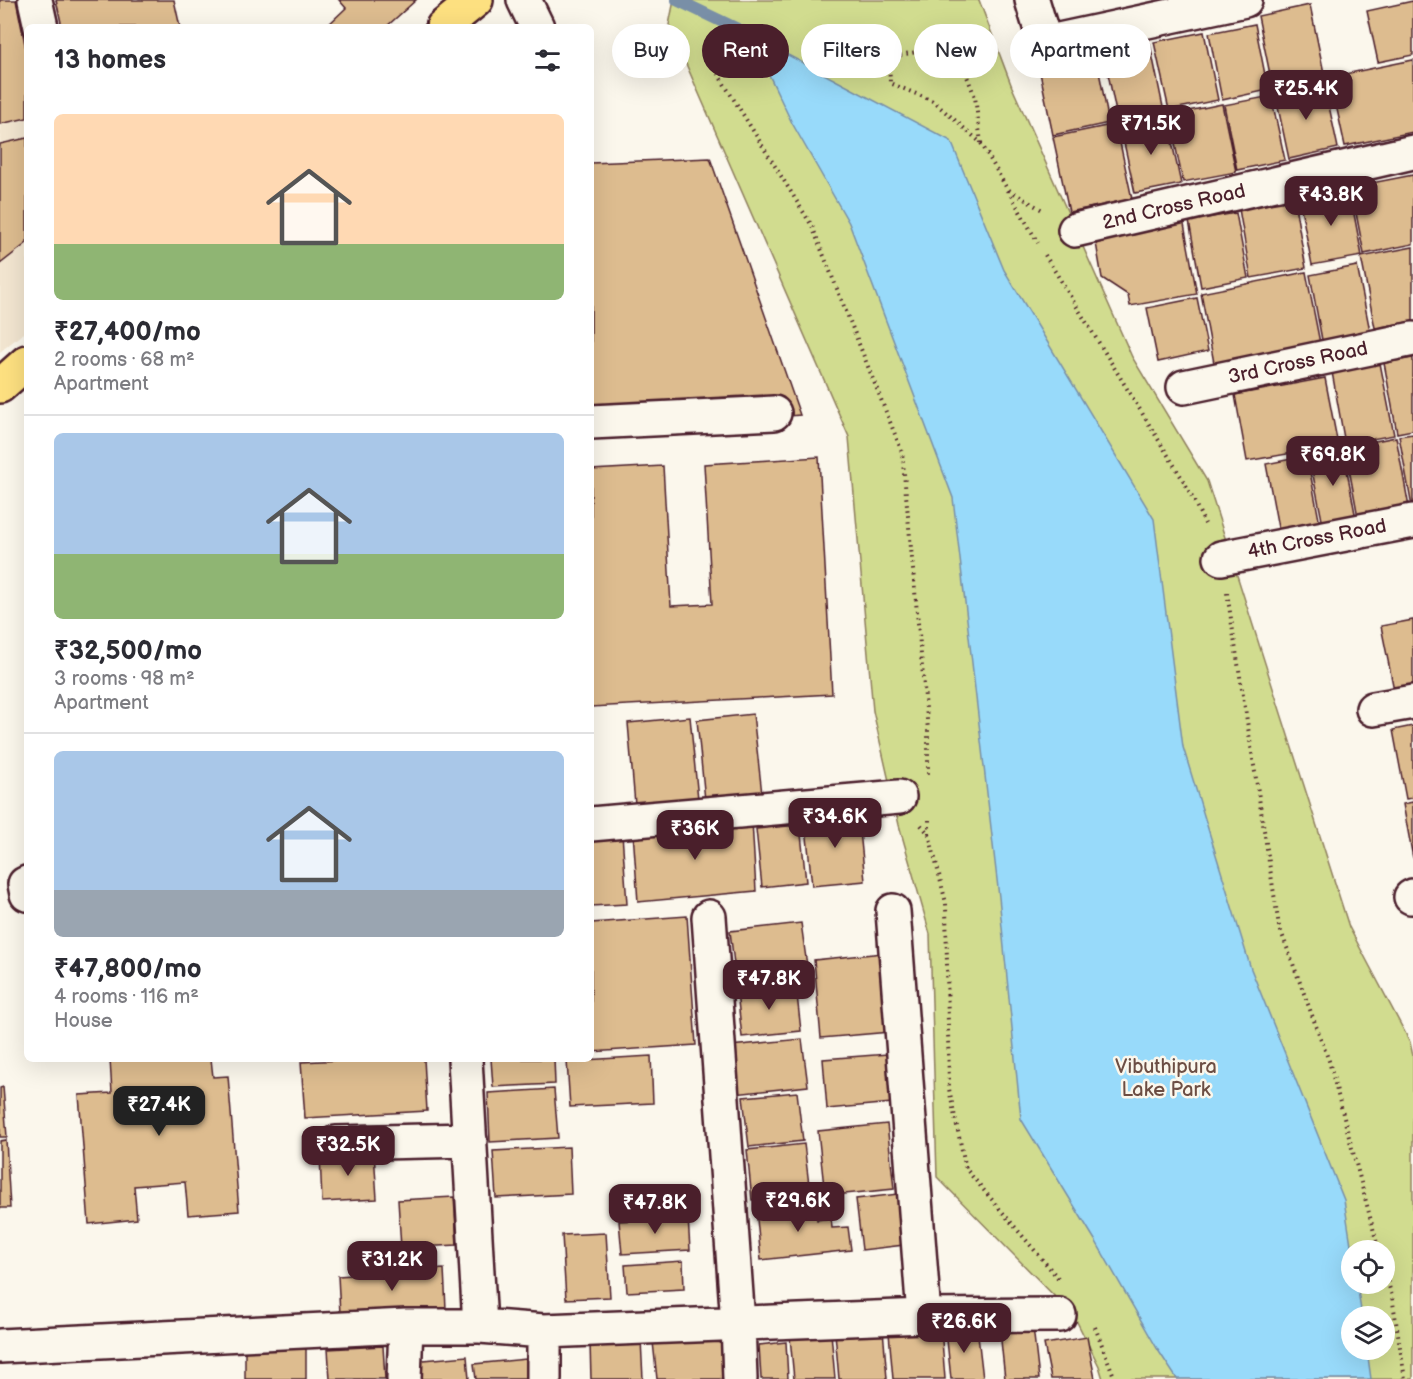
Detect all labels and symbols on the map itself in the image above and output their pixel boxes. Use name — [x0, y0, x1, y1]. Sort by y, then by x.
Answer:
pin: ₹25.4K — [1257, 70, 1355, 121]
pin: ₹71.5K — [1102, 105, 1200, 156]
pin: ₹43.8K — [1282, 176, 1380, 227]
street label: 2nd Cross Road — [1100, 179, 1248, 235]
street label: 3rd Cross Road — [1226, 337, 1370, 389]
pin: ₹69.8K — [1284, 436, 1382, 487]
street label: 4th Cross Road — [1246, 514, 1388, 564]
pin: ₹34.6K — [786, 798, 884, 849]
pin: ₹36K — [659, 810, 731, 861]
pin: ₹47.8K — [720, 960, 818, 1011]
park label: Vibuthipura Lake Park — [1115, 1055, 1217, 1102]
pin: ₹27.4K — [110, 1086, 208, 1137]
pin: ₹32.5K — [299, 1126, 397, 1177]
pin: ₹29.6K — [749, 1182, 847, 1233]
pin: ₹47.8K — [606, 1184, 704, 1235]
pin: ₹31.2K — [343, 1241, 441, 1292]
pin: ₹26.6K — [915, 1303, 1013, 1354]

